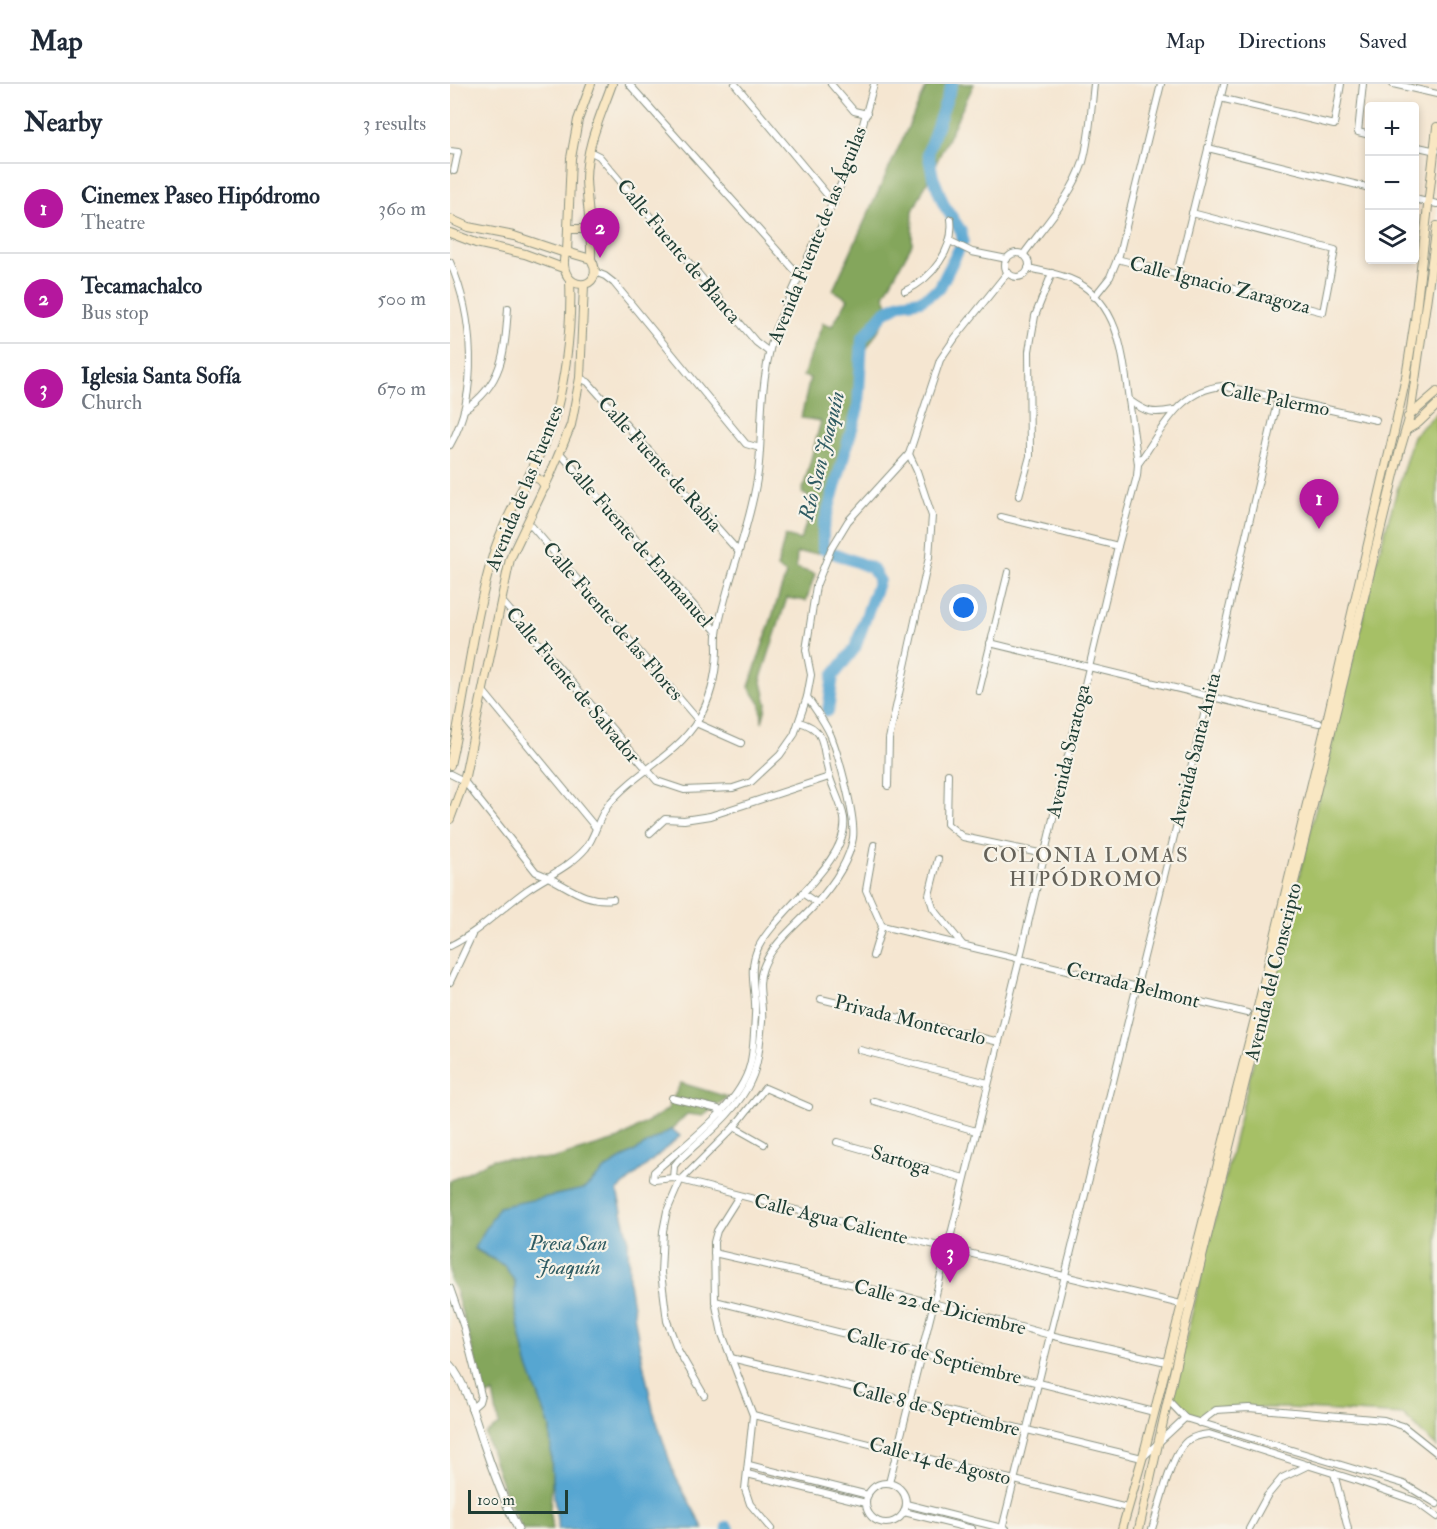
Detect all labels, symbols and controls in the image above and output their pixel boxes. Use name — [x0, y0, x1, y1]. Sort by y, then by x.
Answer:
text: Map — [30, 24, 83, 59]
text: Map — [1165, 28, 1205, 55]
text: Directions — [1238, 28, 1326, 55]
text: Saved — [1359, 28, 1407, 55]
map controls — [1365, 102, 1419, 264]
button: + — [1365, 102, 1419, 156]
text: Nearby — [24, 107, 102, 139]
text: 3 results — [363, 111, 426, 136]
street label: Avenida Fuente de las Águilas — [761, 122, 872, 348]
button: − — [1365, 156, 1419, 210]
street label: Calle Fuente de Blanca — [611, 174, 747, 329]
text: Cinemex Paseo Hipódromo — [81, 182, 320, 210]
text: 1 — [40, 196, 47, 221]
text: 360 m — [378, 196, 426, 221]
pin: 2 — [580, 208, 620, 258]
text: Theatre — [81, 210, 145, 235]
button: layers — [1365, 210, 1419, 264]
street label: Calle Ignacio Zaragoza — [1127, 250, 1314, 320]
text: Tecamachalco — [81, 272, 202, 300]
text: 2 — [38, 286, 49, 311]
text: 500 m — [377, 286, 426, 311]
text: Bus stop — [81, 300, 149, 325]
text: Iglesia Santa Sofía — [81, 362, 241, 390]
text: 3 — [40, 376, 47, 401]
text: 670 m — [377, 376, 426, 401]
street label: Calle Palermo — [1218, 376, 1332, 422]
water label: Río San Joaquín — [793, 388, 851, 525]
text: Church — [81, 390, 142, 415]
street label: Calle Fuente de Rabia — [593, 391, 728, 538]
street label: Avenida de las Fuentes — [479, 401, 569, 575]
street label: Calle Fuente de Emmanuel — [558, 453, 718, 633]
pin: 1 — [1300, 480, 1338, 529]
street label: Calle Fuente de las Flores — [537, 536, 689, 706]
your location — [949, 593, 978, 622]
street label: Calle Fuente de Salvador — [500, 602, 646, 769]
street label: Avenida Santa Anita — [1163, 669, 1226, 831]
street label: Avenida Saratoga — [1040, 681, 1096, 821]
district label: COLONIA LOMAS HIPÓDROMO — [983, 842, 1189, 893]
street label: Avenida del Conscripto — [1239, 880, 1308, 1065]
street label: Cerrada Belmont — [1064, 956, 1203, 1014]
street label: Privada Montecarlo — [832, 989, 988, 1051]
street label: Sartoga — [868, 1140, 934, 1181]
street label: Calle Agua Caliente — [752, 1188, 910, 1250]
water label: Presa San Joaquín — [528, 1230, 607, 1281]
pin: 3 — [930, 1234, 970, 1283]
street label: Calle 22 de Diciembre — [851, 1274, 1029, 1340]
street label: Calle 16 de Septiembre — [843, 1322, 1024, 1391]
street label: Calle 8 de Septiembre — [849, 1376, 1023, 1443]
street label: Calle 14 de Agosto — [867, 1431, 1013, 1491]
scale bar — [468, 1487, 568, 1514]
text: 100 m — [477, 1490, 515, 1510]

